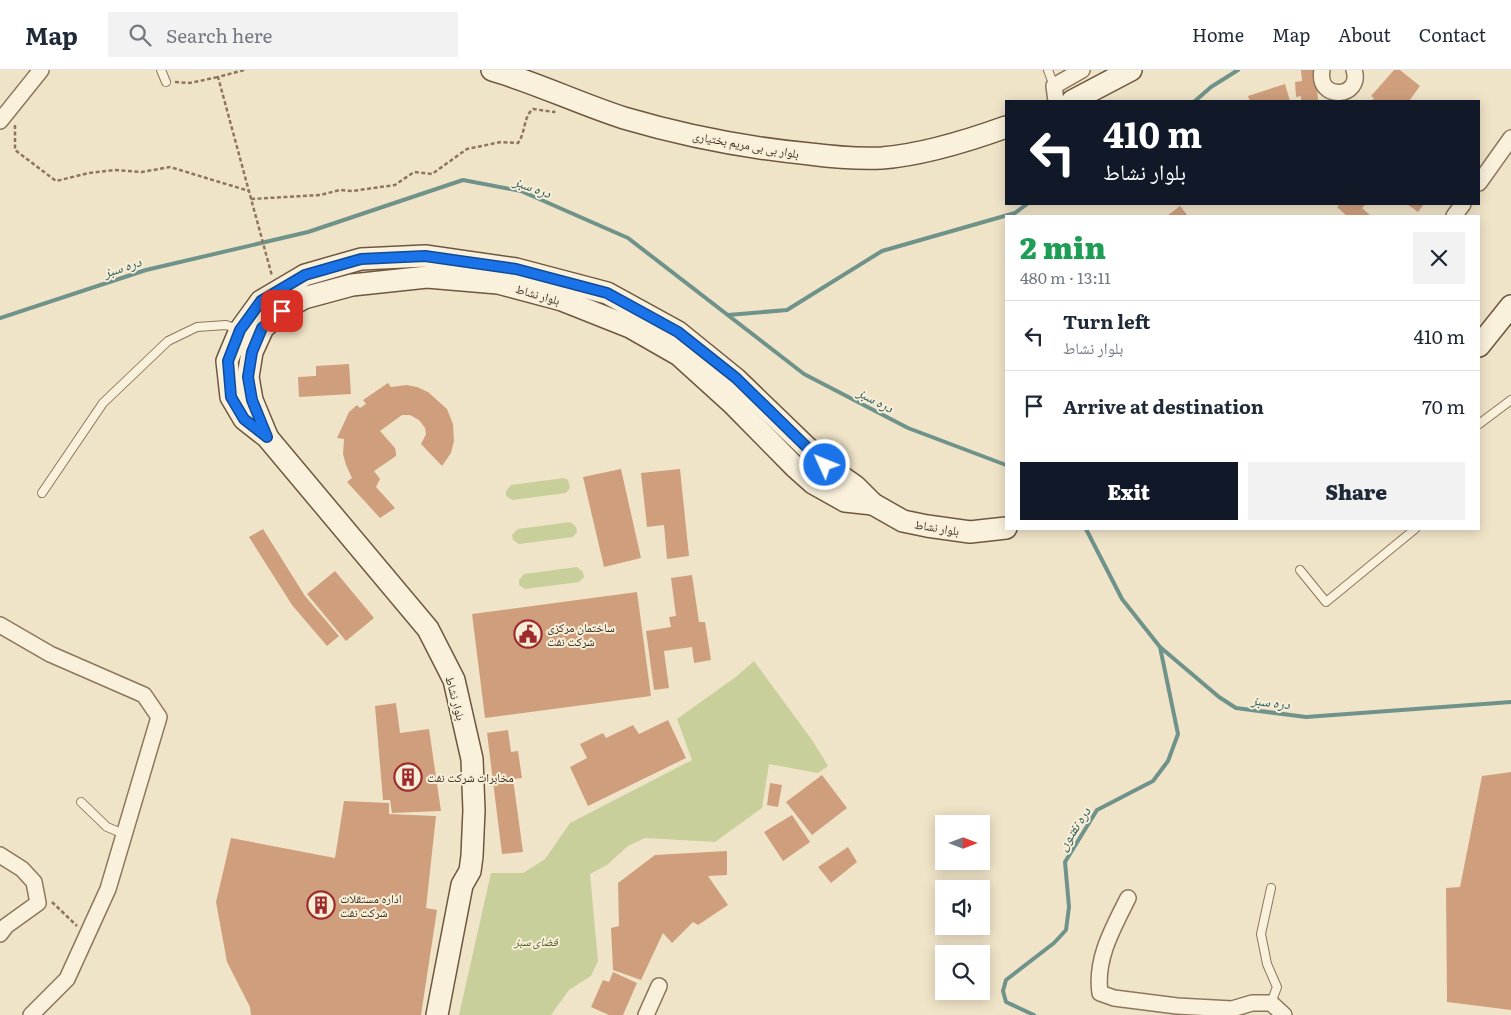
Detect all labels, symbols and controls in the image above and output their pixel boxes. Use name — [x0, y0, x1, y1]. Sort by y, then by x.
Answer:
search box — [108, 12, 458, 57]
text: Map — [25, 17, 78, 52]
icon: search — [126, 21, 154, 49]
text: Search here — [166, 21, 272, 49]
text: Home — [1192, 21, 1244, 48]
text: Map — [1272, 21, 1310, 48]
text: About — [1338, 21, 1391, 48]
text: Contact — [1419, 21, 1486, 48]
text: 410 m — [1103, 107, 1202, 159]
icon: left — [1020, 120, 1085, 185]
street label: بلوار بی بی مریم بختیاری — [691, 126, 801, 162]
text: بلوار نشاط — [1103, 154, 1186, 187]
water label: دره سبز — [511, 170, 555, 202]
text: 2 min — [1020, 224, 1106, 268]
button: close — [1413, 232, 1465, 284]
water label: دره سبز — [100, 250, 144, 282]
text: 480 m · 13:11 — [1020, 265, 1111, 289]
street label: بلوار نشاط — [514, 279, 562, 309]
pin — [261, 290, 303, 332]
icon: arrive — [268, 297, 296, 325]
text: Turn left — [1063, 307, 1150, 335]
icon: left — [1020, 322, 1048, 350]
text: 410 m — [1414, 322, 1465, 350]
text: بلوار نشاط — [1063, 335, 1123, 359]
water label: دره سبز — [853, 381, 898, 417]
icon: arrive — [1020, 392, 1048, 420]
text: Arrive at destination — [1063, 392, 1264, 420]
text: 70 m — [1422, 392, 1465, 420]
position arrow — [798, 438, 850, 490]
button: Exit — [1020, 462, 1238, 520]
button: Share — [1248, 462, 1465, 520]
street label: بلوار نشاط — [913, 515, 961, 539]
place label: ساختمان مرکزی شرکت نفت — [547, 618, 615, 650]
public building icon: ساختمان مرکزی شرکت نفت — [513, 619, 543, 649]
street label: بلوار نشاط — [441, 674, 471, 722]
water label: دره سبز — [1250, 689, 1292, 713]
building icon: مخابرات شرکت نفت — [393, 762, 423, 792]
place label: مخابرات شرکت نفت — [427, 768, 514, 786]
water label: دره نفتون — [1051, 802, 1095, 854]
north arrow — [935, 815, 990, 870]
map controls — [935, 815, 990, 1000]
button: sound — [935, 880, 990, 935]
place label: اداره مستقلات شرکت نفت — [340, 889, 402, 921]
building icon: اداره مستقلات شرکت نفت — [306, 890, 336, 920]
park label: فضای سبز — [513, 932, 559, 950]
button: search — [935, 945, 990, 1000]

